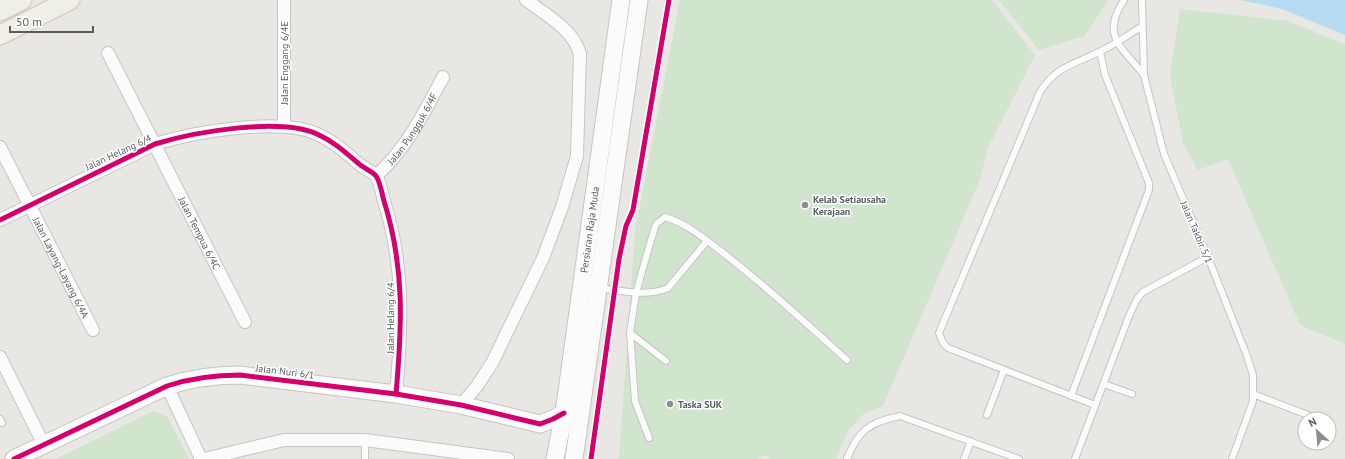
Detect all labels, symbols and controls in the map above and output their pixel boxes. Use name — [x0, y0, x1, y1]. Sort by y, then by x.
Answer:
scale bar — [10, 8, 93, 34]
text: 50 m — [16, 14, 42, 29]
street label: Jalan Enggang 6/4E — [278, 21, 291, 106]
street label: Jalan Pungguk 6/4F — [384, 91, 440, 168]
street label: Jalan Helang 6/4 — [82, 131, 154, 174]
street label: Persiaran Raja Muda — [577, 186, 602, 274]
place label: Kelab Setiausaha Kerajaan — [813, 193, 886, 218]
street label: Jalan Tempua 6/4C — [175, 194, 223, 272]
street label: Jalan Takbir 5/1 — [1177, 198, 1215, 265]
marker: Kelab Setiausaha Kerajaan — [800, 200, 810, 210]
street label: Jalan Layang-Layang 6/4A — [29, 214, 92, 320]
street label: Jalan Helang 6/4 — [384, 282, 397, 355]
street label: Jalan Nuri 6/1 — [254, 361, 315, 382]
place label: Taska SUK — [678, 398, 723, 411]
marker: Taska SUK — [665, 399, 675, 409]
north arrow — [1297, 411, 1337, 451]
text: N — [1306, 414, 1319, 430]

